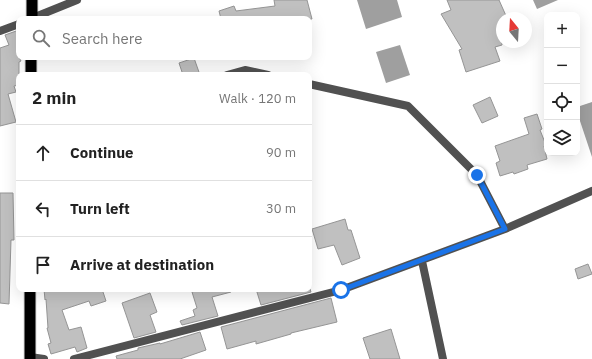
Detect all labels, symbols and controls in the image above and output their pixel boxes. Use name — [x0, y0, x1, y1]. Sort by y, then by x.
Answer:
north arrow — [496, 12, 532, 48]
map controls — [544, 12, 580, 156]
button: + — [544, 12, 580, 48]
search box — [16, 16, 312, 60]
icon: search — [30, 27, 52, 49]
text: Search here — [62, 29, 142, 48]
button: − — [544, 48, 580, 84]
button: locate — [544, 84, 580, 120]
text: 2 min — [32, 87, 76, 109]
text: Walk · 120 m — [219, 90, 296, 107]
button: layers — [544, 120, 580, 156]
icon: ahead — [32, 142, 54, 164]
text: Continue — [70, 143, 134, 162]
text: 90 m — [266, 144, 296, 161]
route end — [468, 166, 486, 184]
icon: left — [32, 198, 54, 220]
text: Turn left — [70, 199, 130, 218]
text: 30 m — [266, 200, 296, 217]
icon: arrive — [32, 254, 54, 276]
text: Arrive at destination — [70, 255, 214, 274]
route start — [332, 281, 350, 299]

